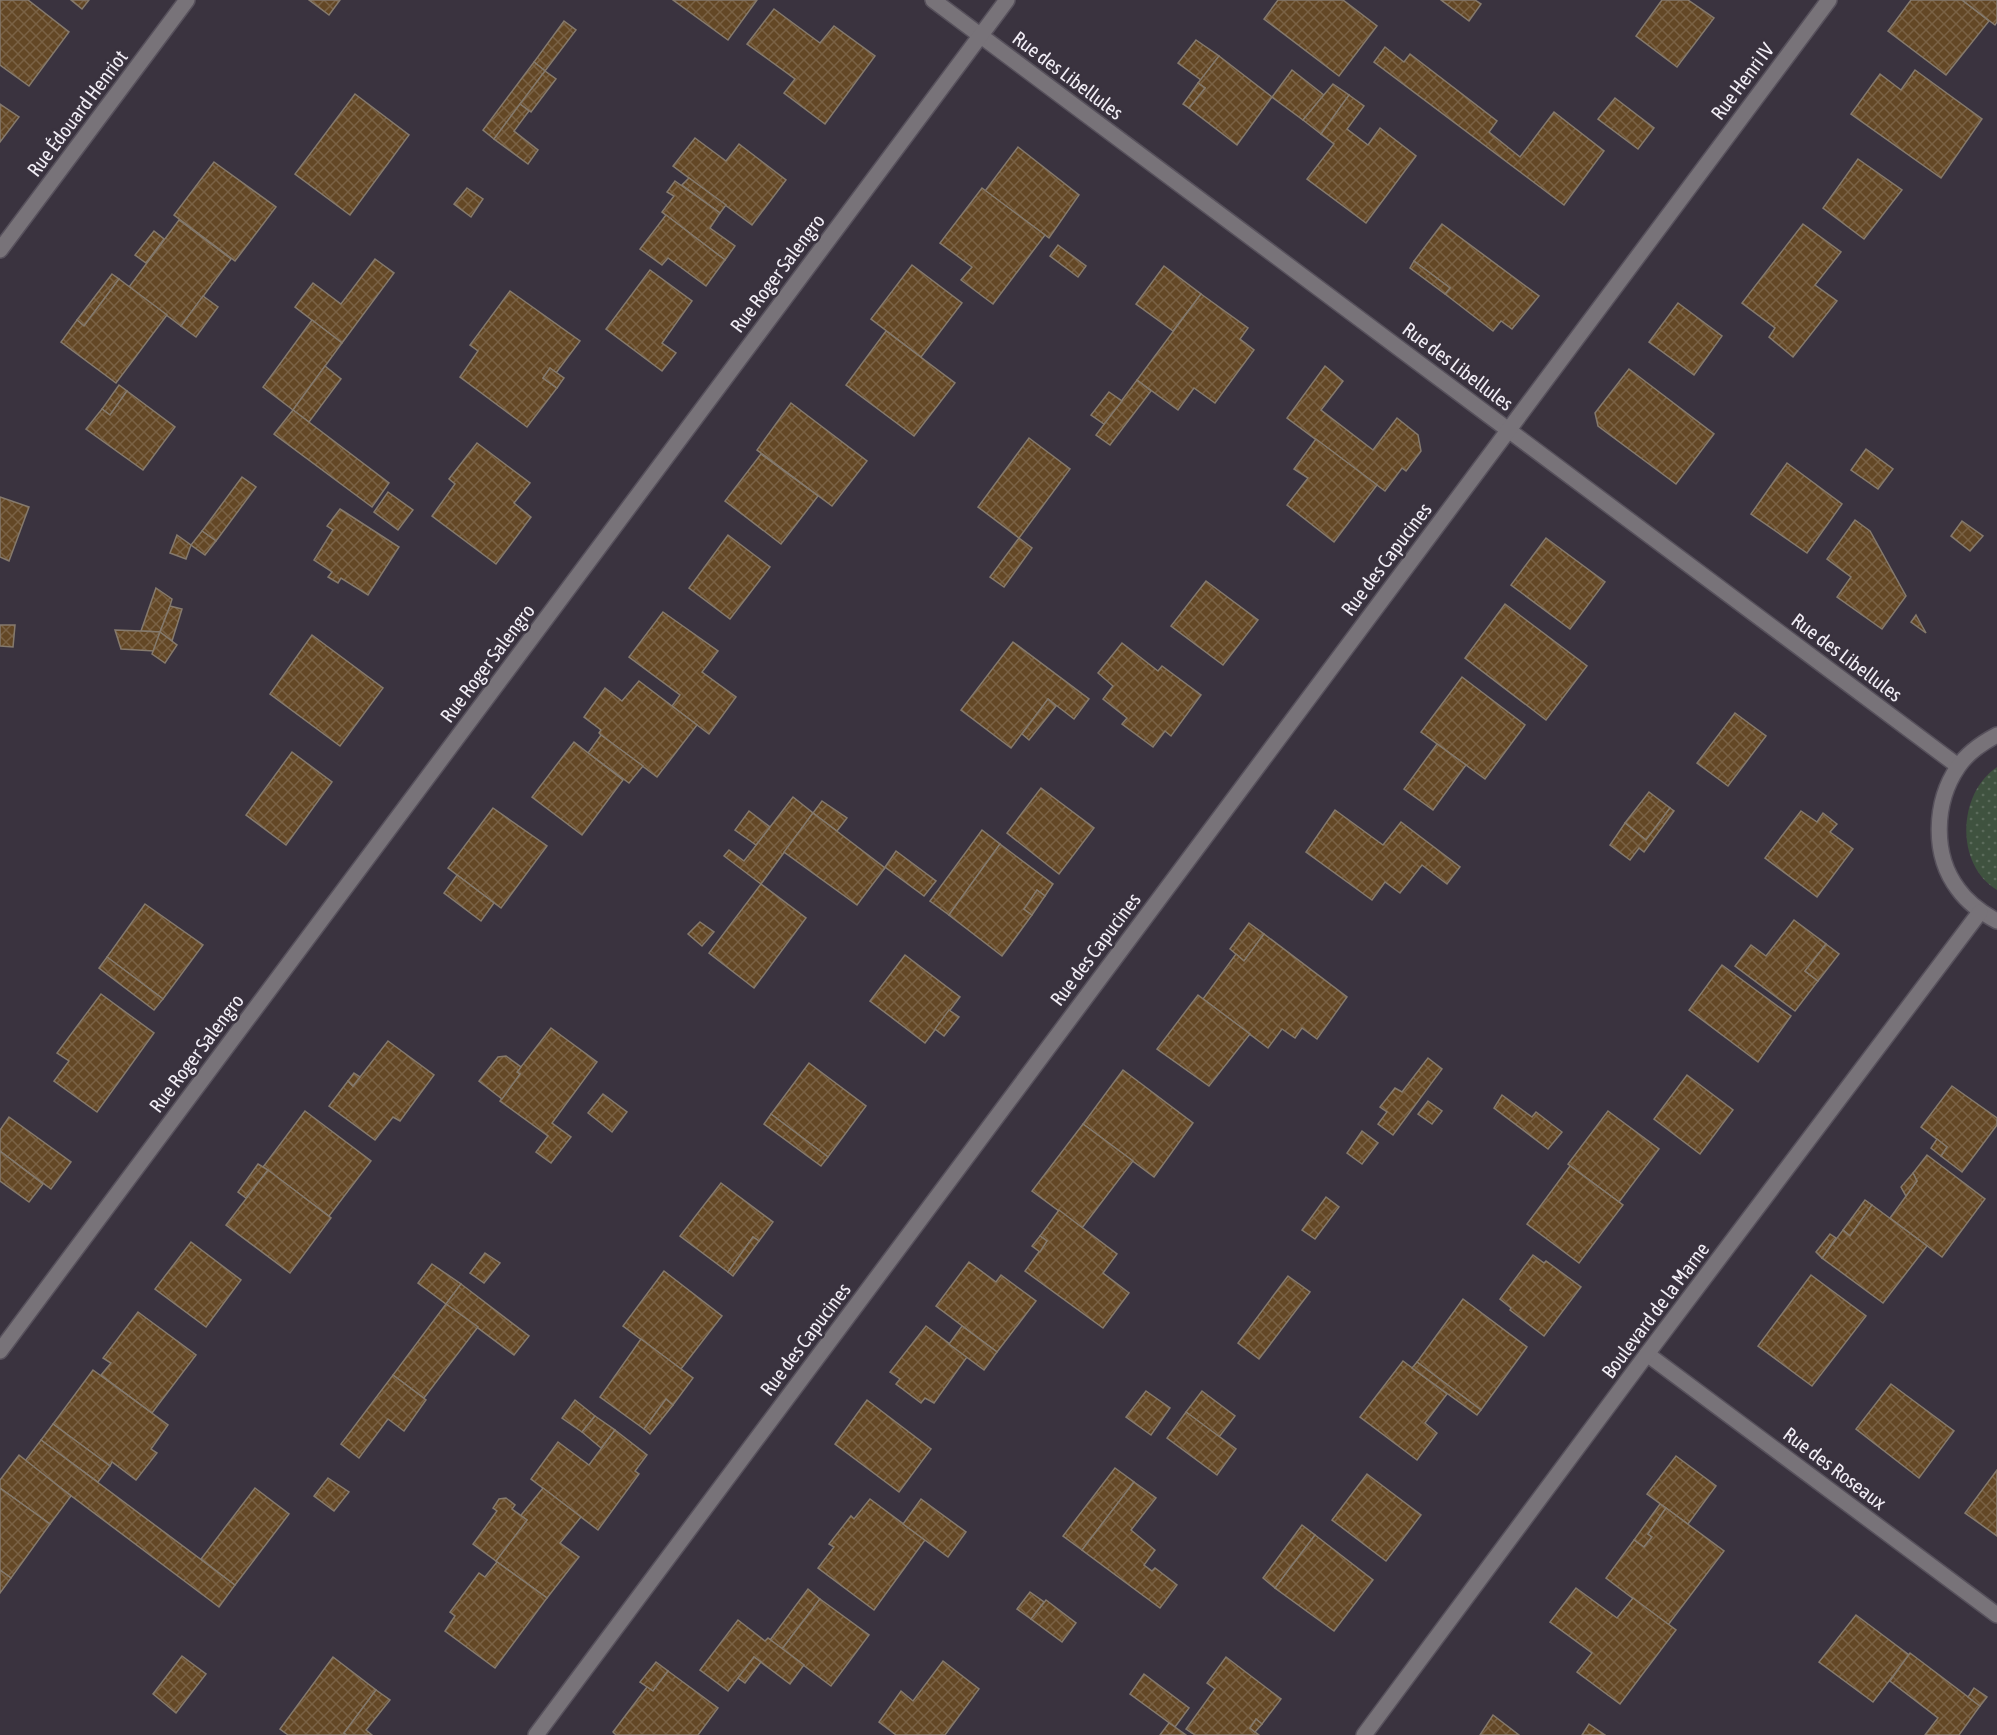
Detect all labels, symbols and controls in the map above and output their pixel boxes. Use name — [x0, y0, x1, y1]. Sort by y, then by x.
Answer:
street label: Rue des Libellules — [1008, 26, 1128, 124]
street label: Rue Henri IV — [1706, 38, 1778, 124]
street label: Rue Édouard Henriot — [22, 45, 132, 181]
street label: Rue Roger Salengro — [725, 209, 829, 337]
street label: Rue des Libellules — [1398, 317, 1518, 415]
street label: Rue des Capucines — [1336, 498, 1436, 620]
street label: Rue Roger Salengro — [435, 599, 539, 727]
street label: Rue des Libellules — [1787, 608, 1907, 706]
street label: Rue des Capucines — [1045, 888, 1145, 1010]
street label: Rue Roger Salengro — [144, 989, 248, 1117]
street label: Boulevard de la Marne — [1596, 1238, 1714, 1382]
street label: Rue des Capucines — [755, 1278, 855, 1400]
street label: Rue des Roseaux — [1779, 1422, 1891, 1514]

